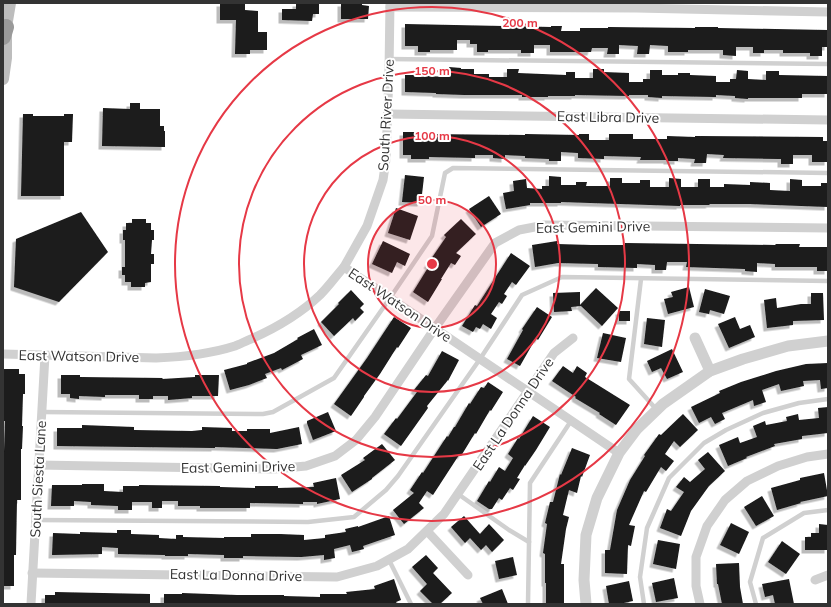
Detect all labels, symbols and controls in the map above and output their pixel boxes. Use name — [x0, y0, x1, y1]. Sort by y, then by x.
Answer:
text: 200 m — [502, 15, 538, 30]
street label: South River Drive — [374, 59, 398, 171]
text: 150 m — [414, 63, 450, 78]
street label: East Libra Drive — [557, 107, 659, 127]
text: 100 m — [414, 128, 450, 143]
text: 50 m — [418, 192, 446, 207]
street label: East Gemini Drive — [536, 217, 650, 237]
centre of rings — [425, 257, 439, 271]
street label: East Watson Drive — [345, 264, 455, 346]
street label: East Watson Drive — [19, 346, 139, 366]
street label: East La Donna Drive — [469, 354, 557, 474]
street label: South Siesta Lane — [26, 420, 50, 538]
street label: East Gemini Drive — [181, 457, 295, 477]
street label: East La Donna Drive — [170, 565, 302, 585]

